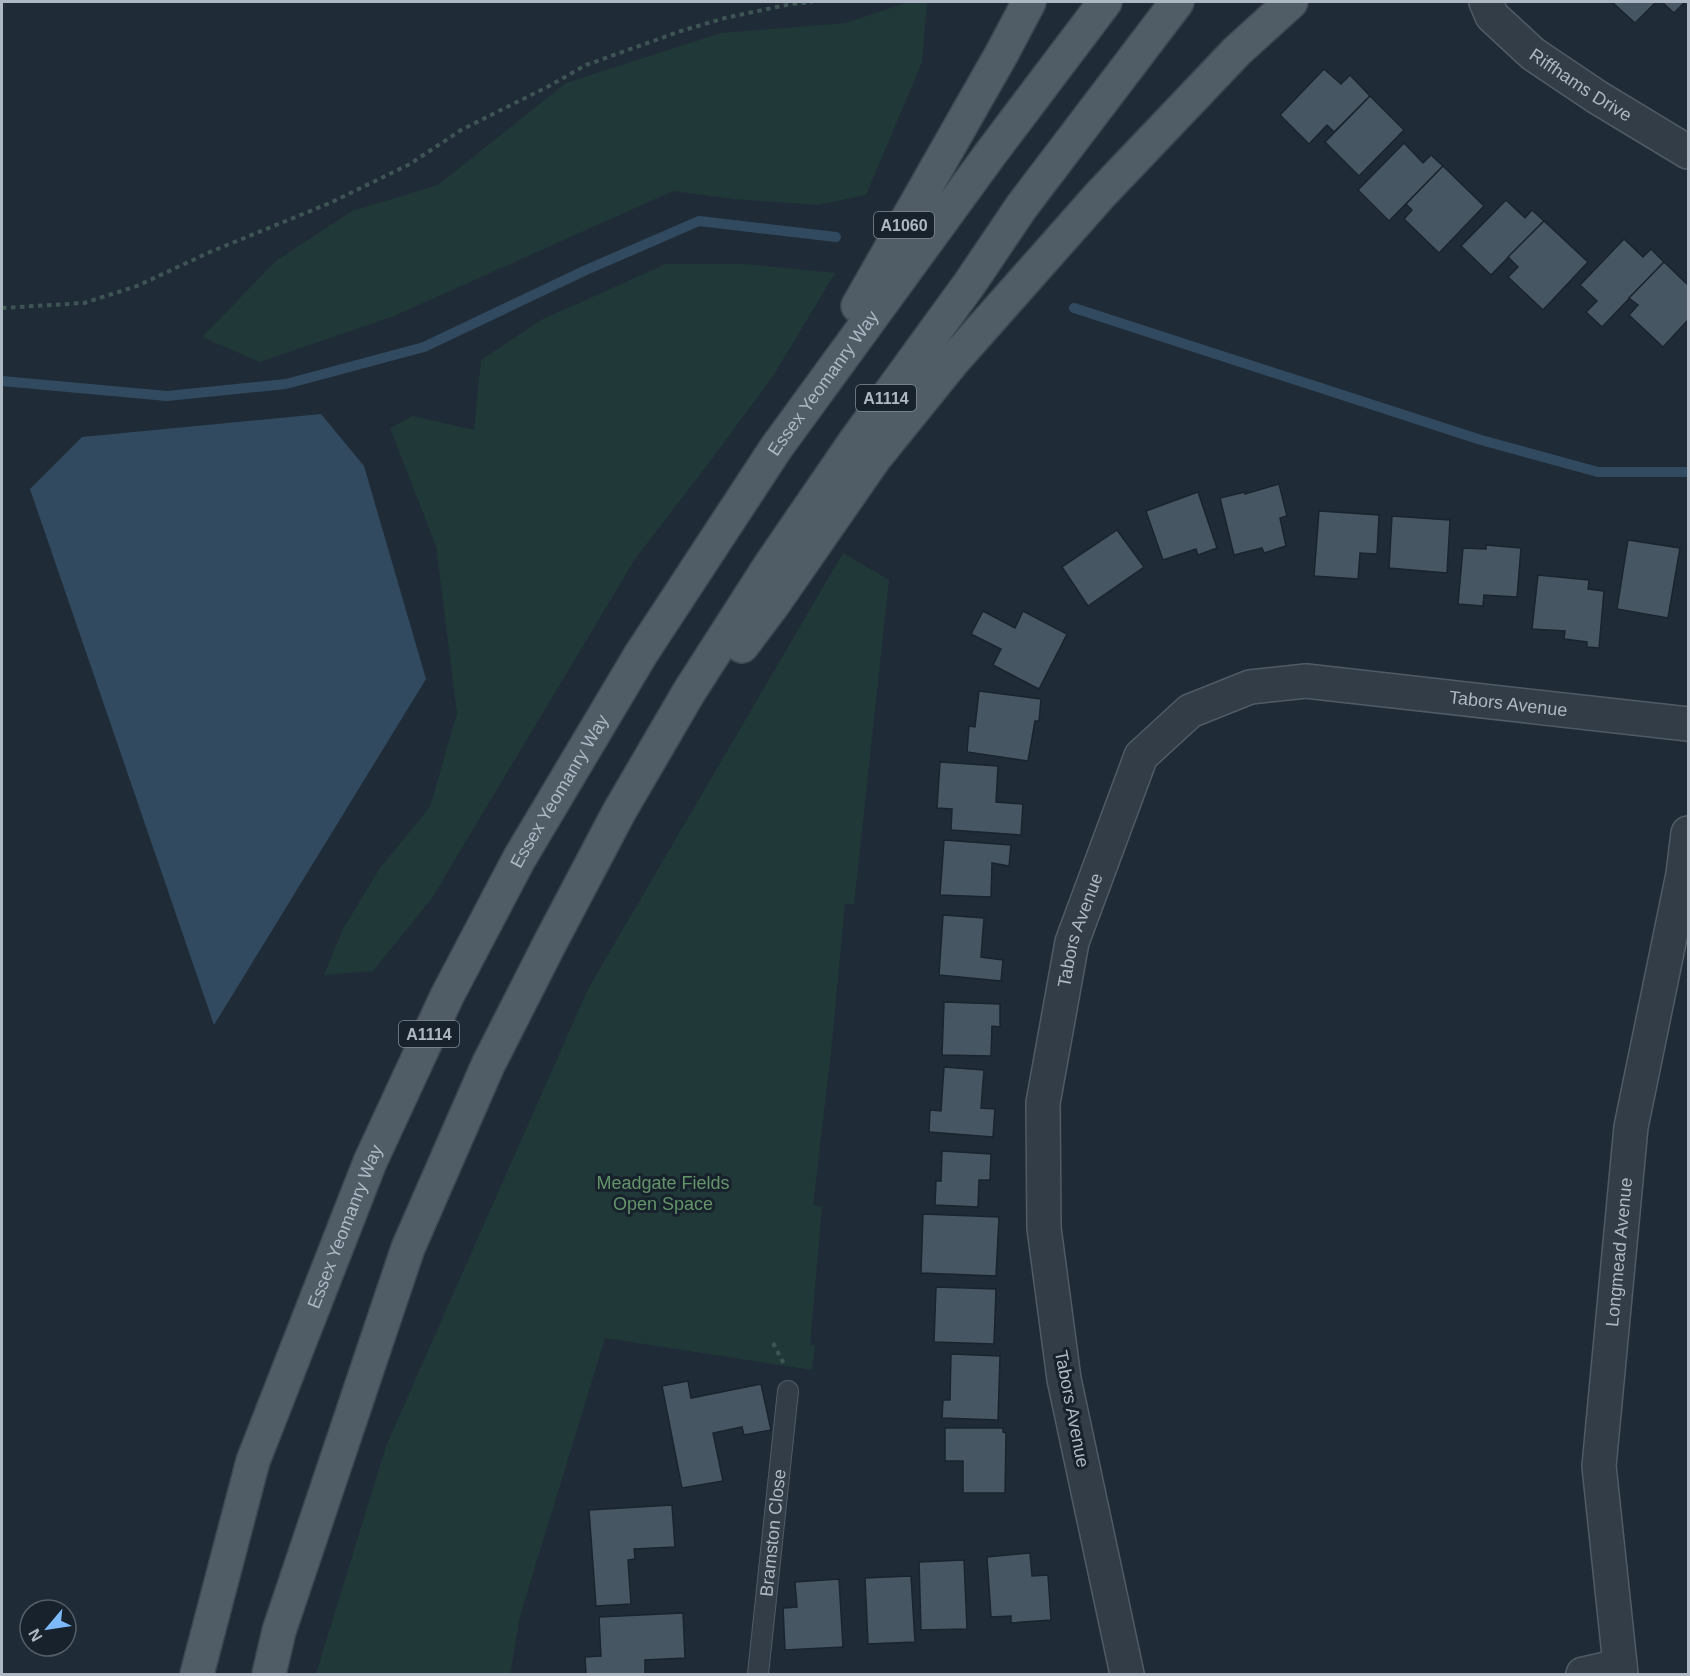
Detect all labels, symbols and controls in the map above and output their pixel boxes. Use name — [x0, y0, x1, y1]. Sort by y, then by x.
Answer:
street label: Riffhams Drive — [1526, 45, 1635, 126]
road number: A1060 — [874, 212, 934, 238]
street label: Essex Yeomanry Way — [764, 307, 883, 459]
road number: A1114 — [856, 385, 916, 411]
street label: Tabors Avenue — [1448, 687, 1568, 720]
street label: Essex Yeomanry Way — [506, 711, 613, 871]
street label: Tabors Avenue — [1054, 870, 1107, 989]
road number: A1114 — [399, 1021, 459, 1047]
street label: Essex Yeomanry Way — [304, 1142, 387, 1311]
park label: Meadgate Fields Open Space — [596, 1173, 730, 1214]
street label: Longmead Avenue — [1602, 1177, 1636, 1328]
street label: Tabors Avenue — [1051, 1349, 1093, 1469]
street label: Bramston Close — [756, 1468, 790, 1598]
north arrow — [18, 1598, 78, 1658]
text: N — [25, 1626, 46, 1644]

